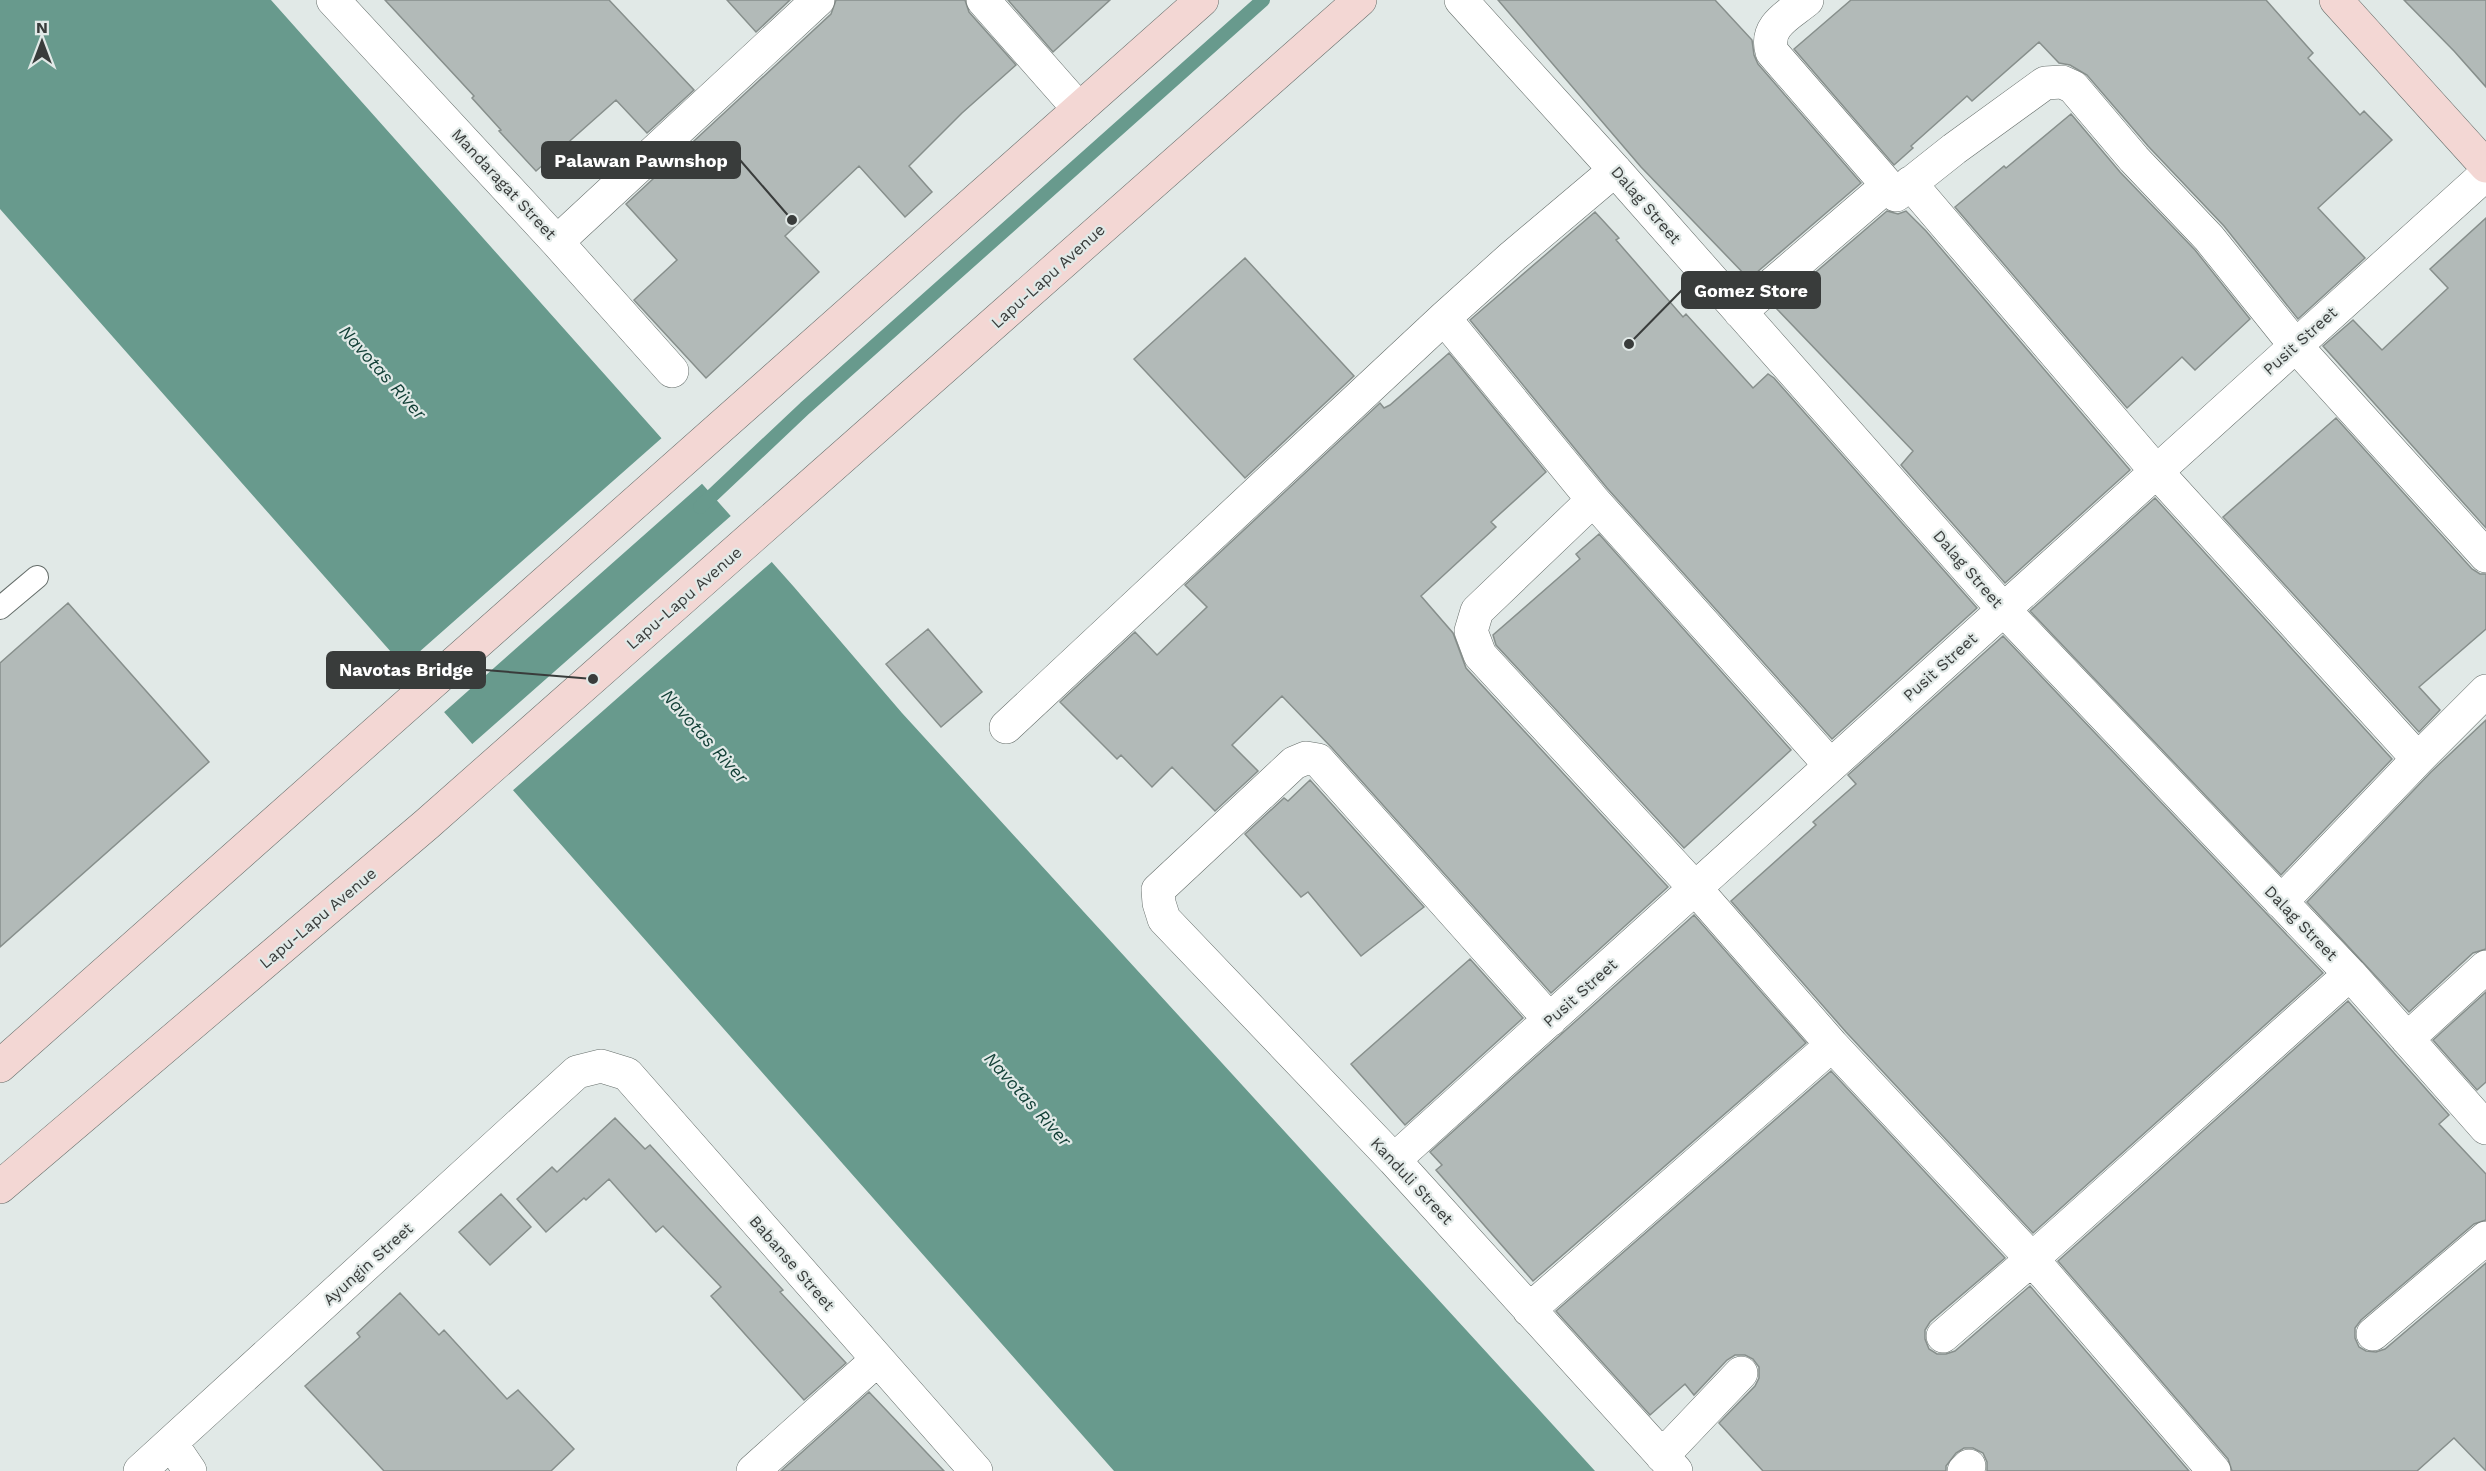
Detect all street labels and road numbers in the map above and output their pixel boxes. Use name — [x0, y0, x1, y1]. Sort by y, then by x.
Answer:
street label: Mandaragat Street — [448, 125, 560, 244]
street label: Dalag Street — [1607, 162, 1685, 248]
street label: Lapu-Lapu Avenue — [987, 220, 1109, 332]
street label: Pusit Street — [2259, 303, 2341, 379]
street label: Dalag Street — [1929, 526, 2007, 612]
street label: Lapu-Lapu Avenue — [622, 543, 746, 653]
street label: Pusit Street — [1899, 629, 1981, 705]
street label: Lapu-Lapu Avenue — [256, 864, 380, 972]
street label: Dalag Street — [2261, 882, 2342, 965]
street label: Pusit Street — [1539, 955, 1621, 1031]
street label: Kanduli Street — [1367, 1134, 1457, 1229]
street label: Babanse Street — [746, 1212, 839, 1315]
street label: Ayungin Street — [319, 1219, 417, 1309]

